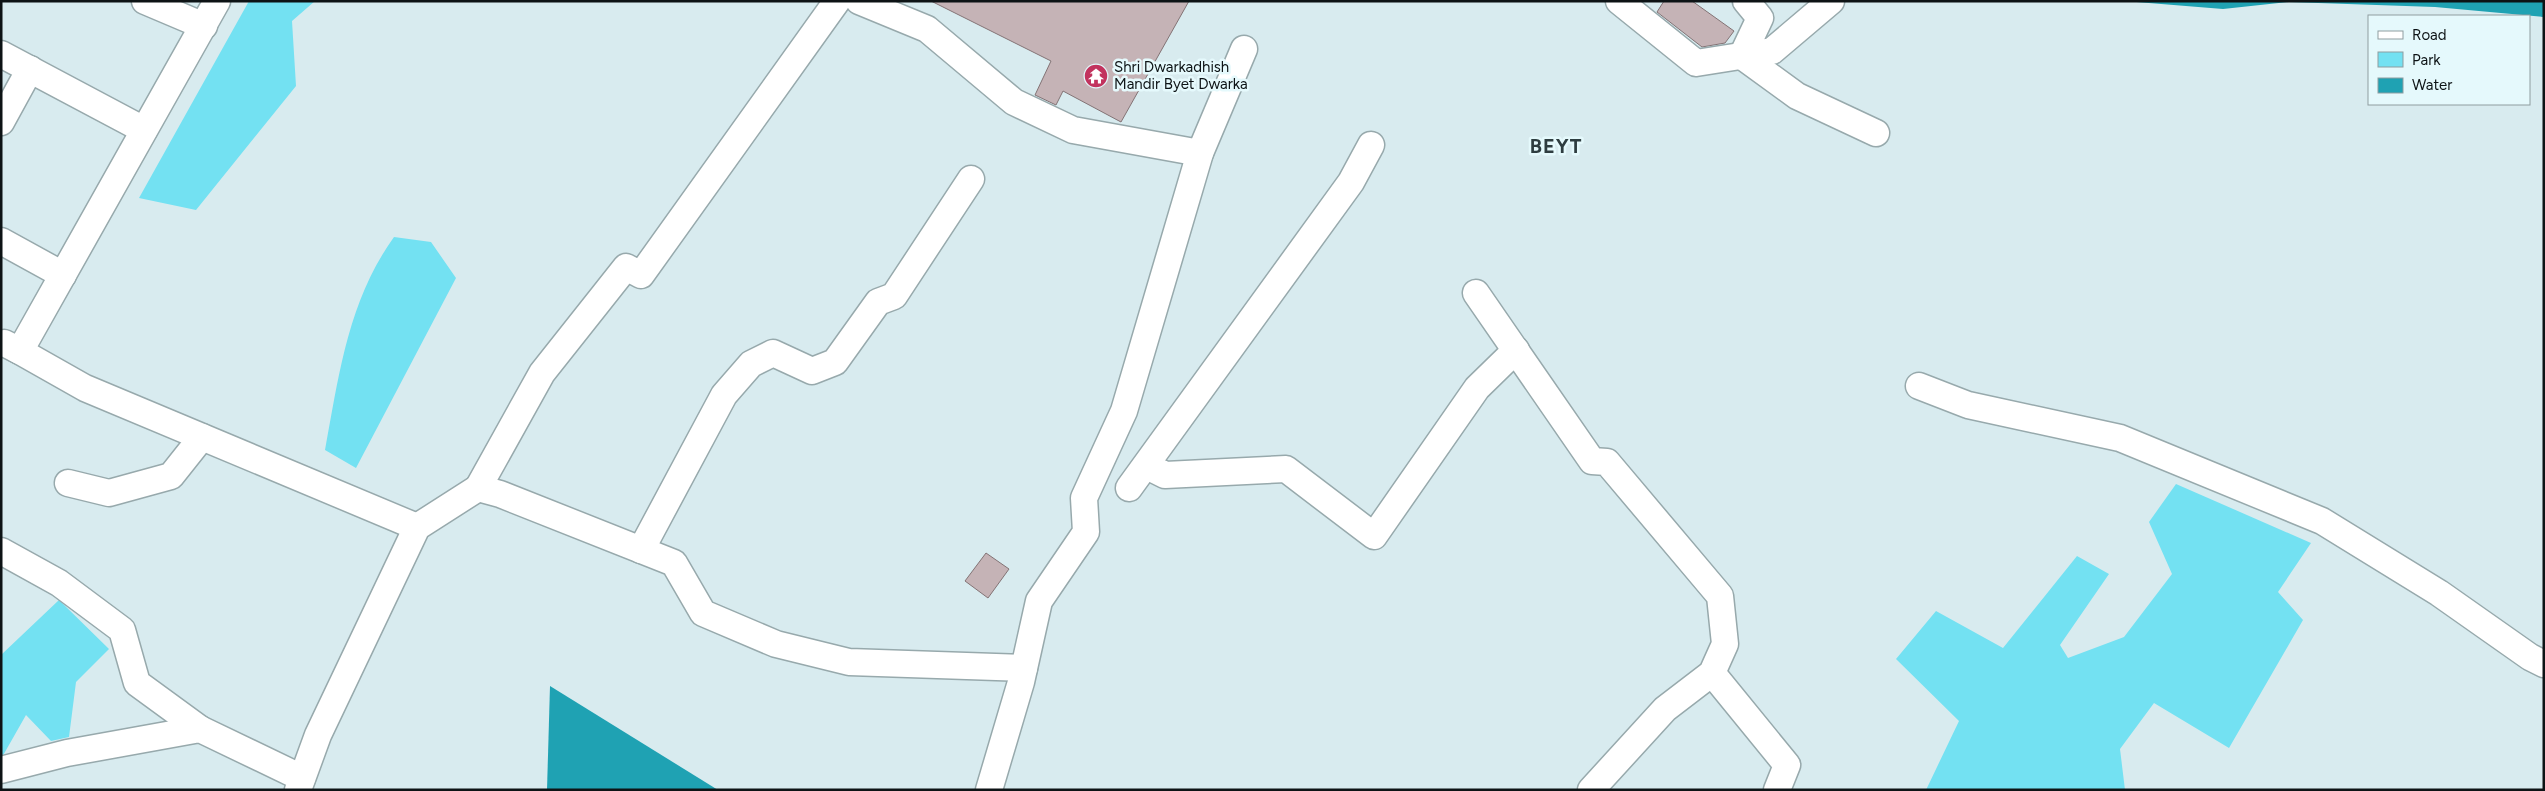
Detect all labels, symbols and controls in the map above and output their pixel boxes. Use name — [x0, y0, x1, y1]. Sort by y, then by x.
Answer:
legend — [2368, 15, 2530, 105]
text: Road — [2412, 26, 2447, 44]
text: Park — [2412, 51, 2441, 69]
place label: Shri Dwarkadhish Mandir Byet Dwarka — [1114, 58, 1248, 93]
temple icon: Shri Dwarkadhish Mandir Byet Dwarka — [1083, 63, 1109, 89]
text: Water — [2412, 76, 2452, 94]
district label: BEYT — [1530, 134, 1582, 158]

